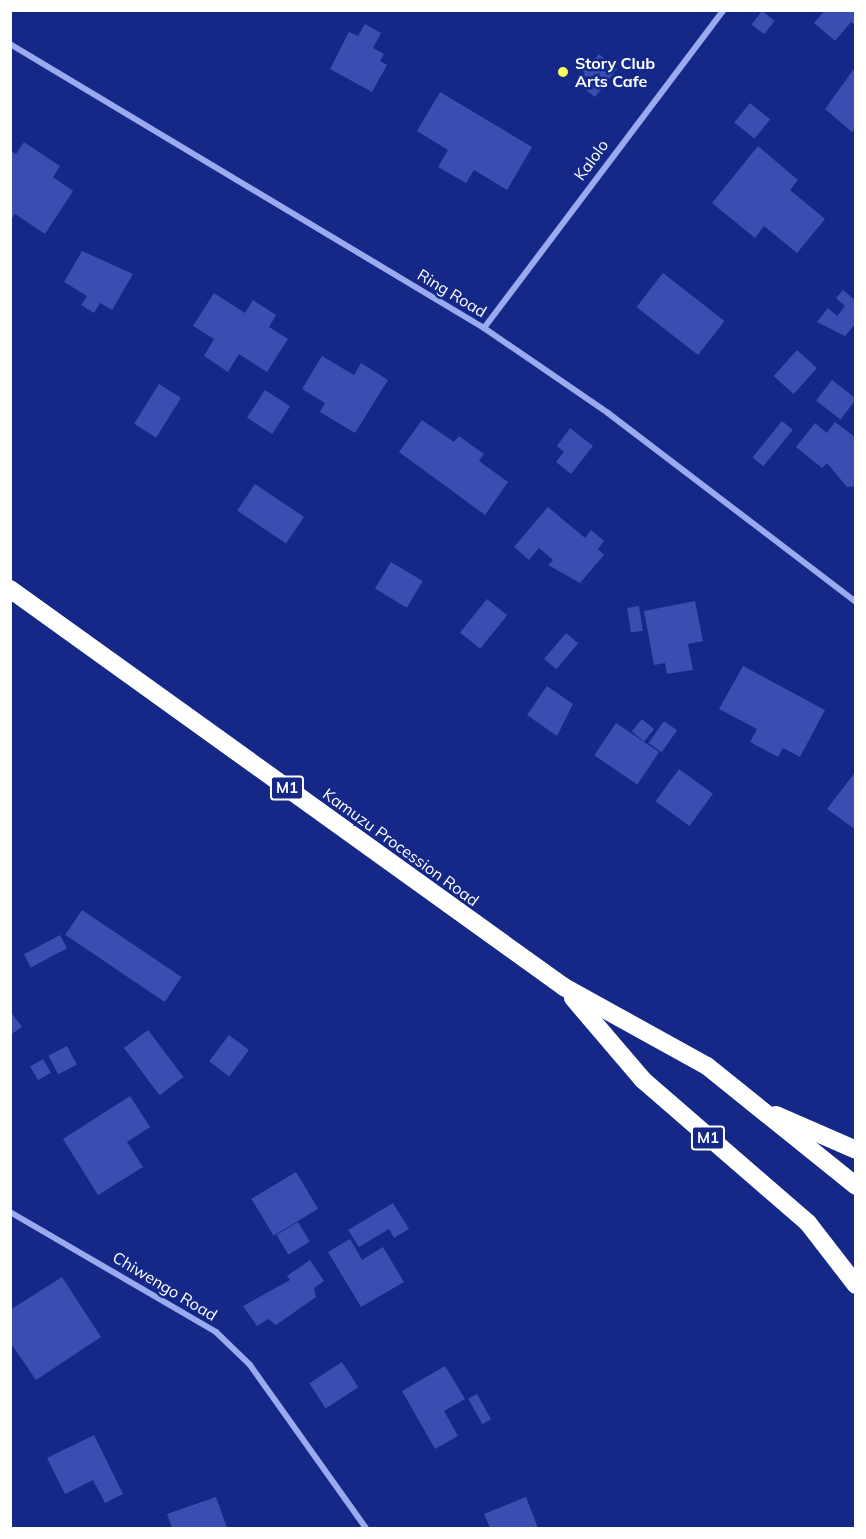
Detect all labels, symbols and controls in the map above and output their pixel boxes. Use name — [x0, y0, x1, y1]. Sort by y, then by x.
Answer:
place label: Story Club Arts Cafe — [575, 53, 655, 91]
marker: Story Club Arts Cafe — [556, 65, 570, 79]
street label: Kalolo — [570, 136, 612, 184]
street label: Ring Road — [414, 265, 490, 321]
road number: M1 — [269, 776, 305, 800]
street label: Kamuzu Procession Road — [319, 784, 483, 910]
road number: M1 — [690, 1126, 726, 1150]
street label: Chiwengo Road — [109, 1247, 221, 1325]

